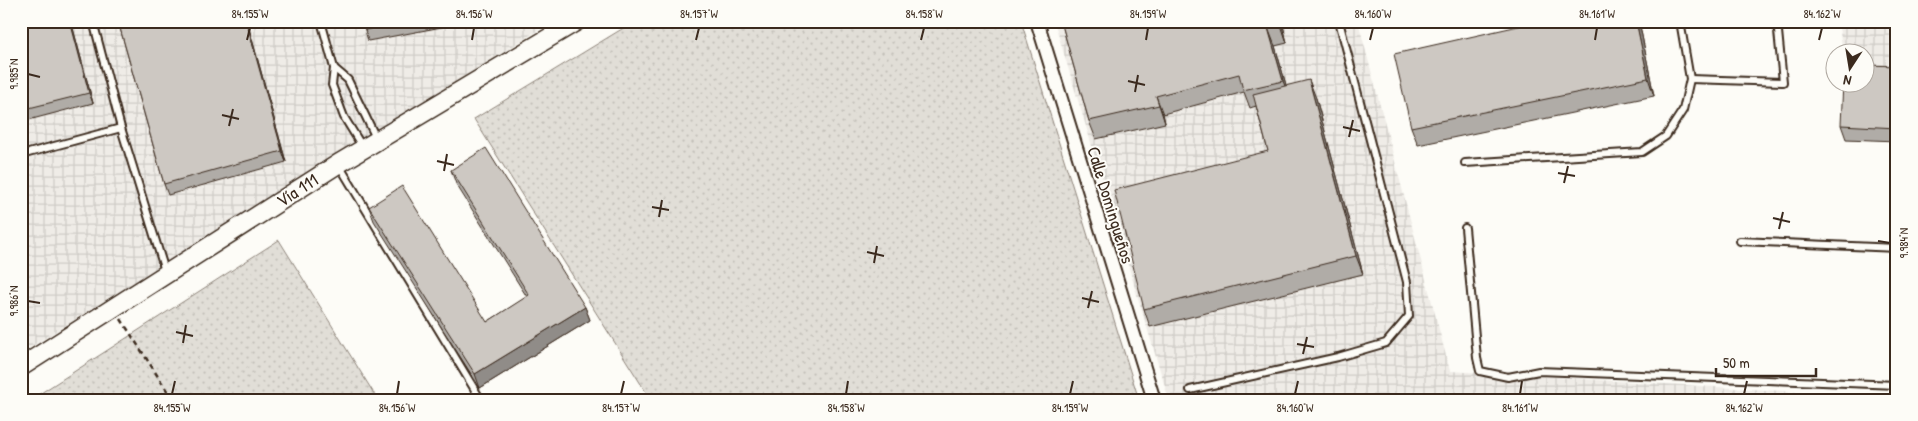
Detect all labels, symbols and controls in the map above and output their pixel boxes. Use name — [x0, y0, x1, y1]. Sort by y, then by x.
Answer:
text: 84.155°W — [232, 5, 269, 22]
text: 84.156°W — [456, 5, 493, 22]
text: 84.157°W — [680, 5, 719, 22]
text: 84.158°W — [905, 5, 943, 22]
text: 84.159°W — [1130, 5, 1167, 22]
text: 84.160°W — [1355, 5, 1392, 22]
text: 84.161°W — [1579, 5, 1616, 22]
text: 84.162°W — [1803, 5, 1841, 22]
north arrow — [1826, 42, 1876, 92]
text: 9.985°N — [5, 59, 22, 89]
text: N — [1841, 71, 1853, 91]
street label: Calle Domingueños — [1081, 144, 1141, 267]
street label: Vía 111 — [271, 167, 323, 213]
text: 9.984°N — [1895, 228, 1912, 258]
text: 9.986°N — [5, 286, 22, 316]
scale bar — [1716, 346, 1816, 378]
text: 50 m — [1723, 352, 1750, 373]
text: 84.155°W — [154, 399, 191, 416]
text: 84.156°W — [379, 399, 416, 416]
text: 84.157°W — [602, 399, 641, 416]
text: 84.158°W — [827, 399, 865, 416]
text: 84.159°W — [1052, 399, 1089, 416]
text: 84.160°W — [1277, 399, 1314, 416]
text: 84.161°W — [1502, 399, 1539, 416]
text: 84.162°W — [1725, 399, 1763, 416]

